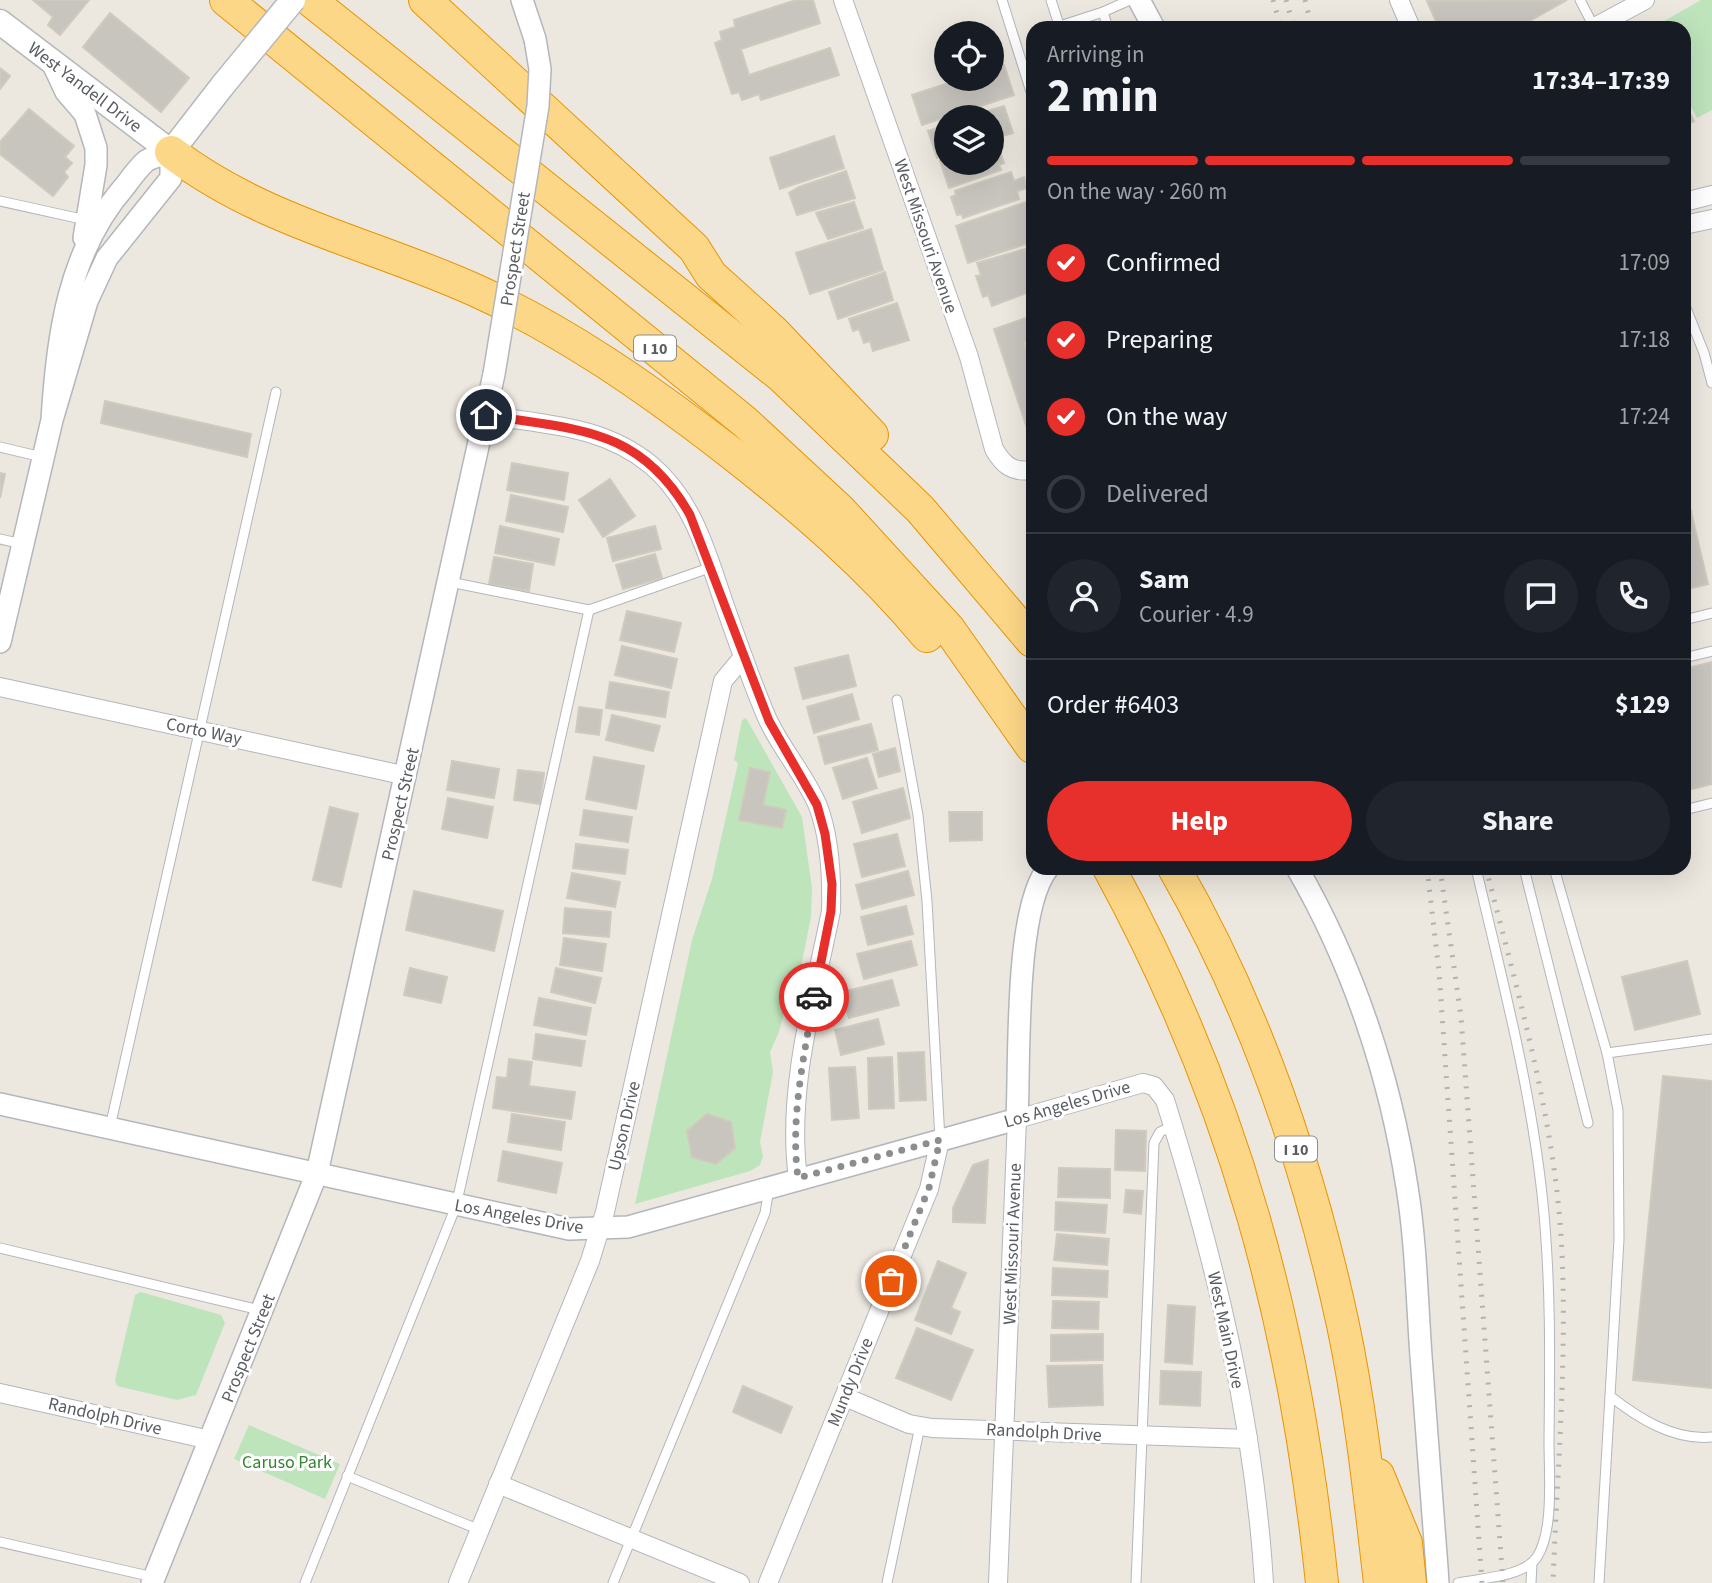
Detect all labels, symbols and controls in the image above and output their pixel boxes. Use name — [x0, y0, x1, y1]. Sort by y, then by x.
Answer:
map controls — [934, 21, 1004, 175]
button: locate — [934, 21, 1004, 91]
street label: West Yandell Drive — [22, 36, 147, 139]
text: Arriving in — [1047, 38, 1145, 71]
text: 17:34–17:39 — [1532, 62, 1670, 99]
text: 2 min — [1047, 64, 1159, 129]
button: layers — [934, 105, 1004, 175]
street label: West Missouri Avenue — [887, 156, 964, 317]
text: On the way · 260 m — [1047, 175, 1227, 208]
street label: Prospect Street — [494, 190, 537, 308]
icon: check — [1047, 244, 1085, 282]
text: Confirmed — [1106, 244, 1221, 281]
text: 17:09 — [1619, 246, 1670, 279]
icon: check — [1047, 321, 1085, 359]
text: Preparing — [1106, 321, 1212, 358]
text: 17:18 — [1619, 323, 1670, 356]
road number: I 10 — [634, 336, 676, 360]
pin — [456, 385, 516, 445]
icon: home — [467, 396, 505, 434]
icon: check — [1047, 398, 1085, 436]
text: On the way — [1106, 398, 1227, 435]
text: 17:24 — [1619, 400, 1670, 433]
text: Delivered — [1106, 475, 1209, 512]
button: person — [1047, 559, 1121, 633]
button: chat — [1504, 559, 1578, 633]
button: phone — [1596, 559, 1670, 633]
text: Sam — [1139, 561, 1189, 598]
text: Courier · 4.9 — [1139, 598, 1254, 631]
text: Order #6403 — [1047, 686, 1179, 723]
text: $129 — [1615, 686, 1670, 723]
street label: Corto Way — [164, 711, 245, 752]
street label: Prospect Street — [375, 745, 426, 863]
button: Help — [1047, 781, 1352, 861]
button: Share — [1366, 781, 1670, 861]
courier — [779, 962, 849, 1032]
icon: car — [795, 978, 833, 1016]
street label: Los Angeles Drive — [1001, 1074, 1133, 1134]
street label: Upson Drive — [602, 1079, 647, 1173]
road number: I 10 — [1275, 1136, 1317, 1162]
street label: West Missouri Avenue — [997, 1163, 1028, 1325]
street label: Los Angeles Drive — [453, 1193, 585, 1240]
pin — [861, 1251, 921, 1311]
icon: bag — [872, 1262, 910, 1300]
street label: West Main Drive — [1201, 1269, 1250, 1391]
street label: Prospect Street — [215, 1290, 282, 1406]
street label: Mundy Drive — [821, 1334, 880, 1430]
street label: Randolph Drive — [46, 1391, 164, 1442]
street label: Randolph Drive — [985, 1417, 1103, 1448]
park label: Caruso Park — [242, 1450, 332, 1475]

